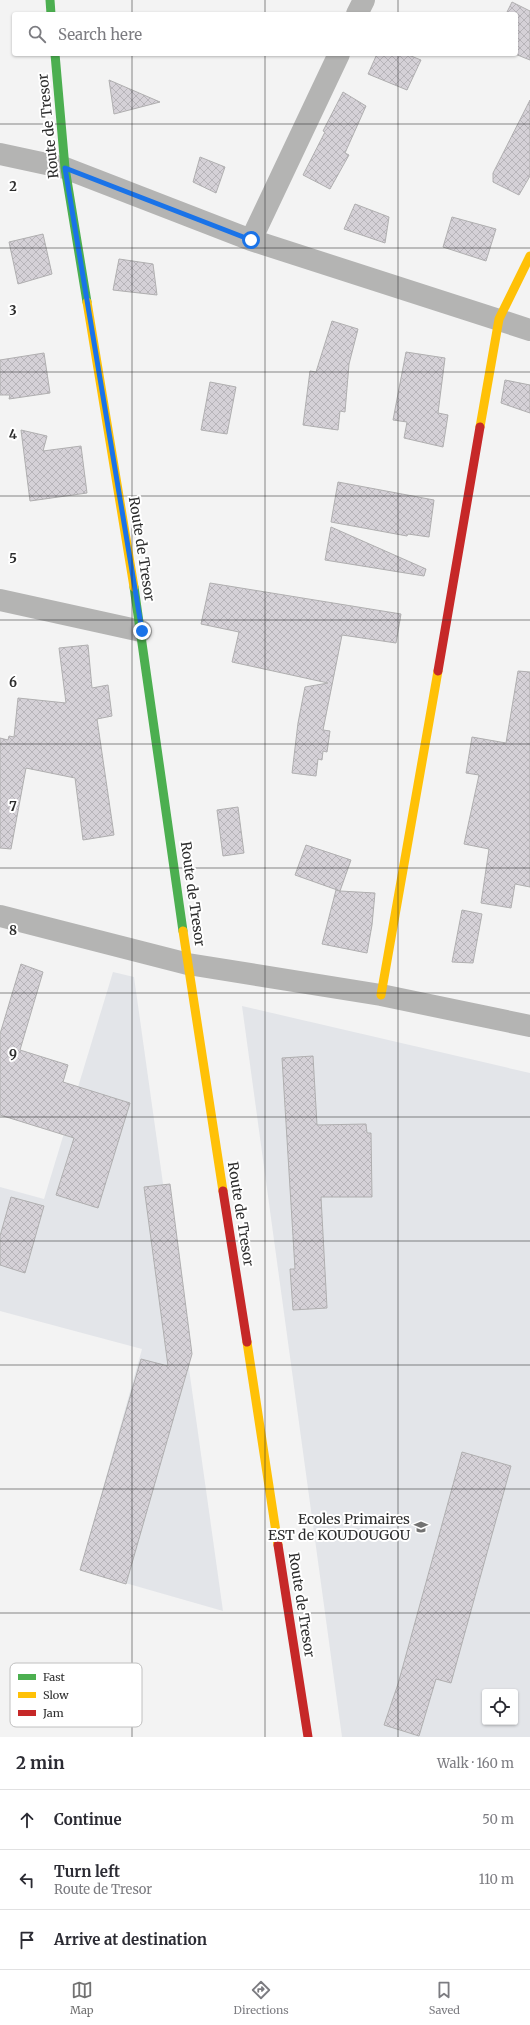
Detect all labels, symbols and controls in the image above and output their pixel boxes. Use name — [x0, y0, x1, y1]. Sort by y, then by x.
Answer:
search box — [12, 12, 518, 56]
icon: search — [26, 23, 48, 45]
text: Search here — [58, 25, 142, 44]
street label: Route de Tresor — [34, 72, 62, 180]
text: 2 — [9, 178, 17, 195]
route start — [242, 231, 260, 249]
text: 3 — [9, 302, 17, 319]
text: 4 — [9, 426, 18, 443]
street label: Route de Tresor — [125, 495, 159, 603]
text: 5 — [9, 550, 17, 567]
route end — [133, 622, 151, 640]
text: 6 — [9, 674, 17, 691]
text: 7 — [9, 798, 17, 815]
street label: Route de Tresor — [177, 840, 209, 948]
text: 8 — [9, 922, 17, 939]
text: 9 — [9, 1046, 17, 1063]
street label: Route de Tresor — [224, 1160, 258, 1268]
place label: Ecoles Primaires EST de KOUDOUGOU — [268, 1510, 411, 1544]
school or university icon: Ecoles Primaires EST de KOUDOUGOU — [413, 1519, 429, 1535]
street label: Route de Tresor — [285, 1551, 319, 1659]
legend — [10, 1663, 142, 1727]
text: Fast — [43, 1670, 66, 1684]
text: Slow — [43, 1688, 69, 1702]
map controls — [482, 1689, 518, 1725]
button: locate — [482, 1689, 518, 1725]
text: Jam — [42, 1706, 64, 1720]
text: 2 min — [16, 1752, 64, 1774]
text: Walk · 160 m — [437, 1755, 514, 1772]
icon: ahead — [16, 1809, 38, 1831]
text: Continue — [54, 1810, 122, 1829]
text: 50 m — [482, 1811, 514, 1828]
text: Turn left — [54, 1862, 120, 1881]
icon: left — [16, 1869, 38, 1891]
text: 110 m — [479, 1871, 514, 1888]
text: Route de Tresor — [54, 1881, 152, 1898]
icon: arrive — [16, 1929, 38, 1951]
text: Arrive at destination — [54, 1930, 207, 1949]
tab: Map — [70, 1979, 94, 2017]
tab: Directions — [234, 1979, 289, 2017]
tab: Saved — [429, 1979, 460, 2017]

